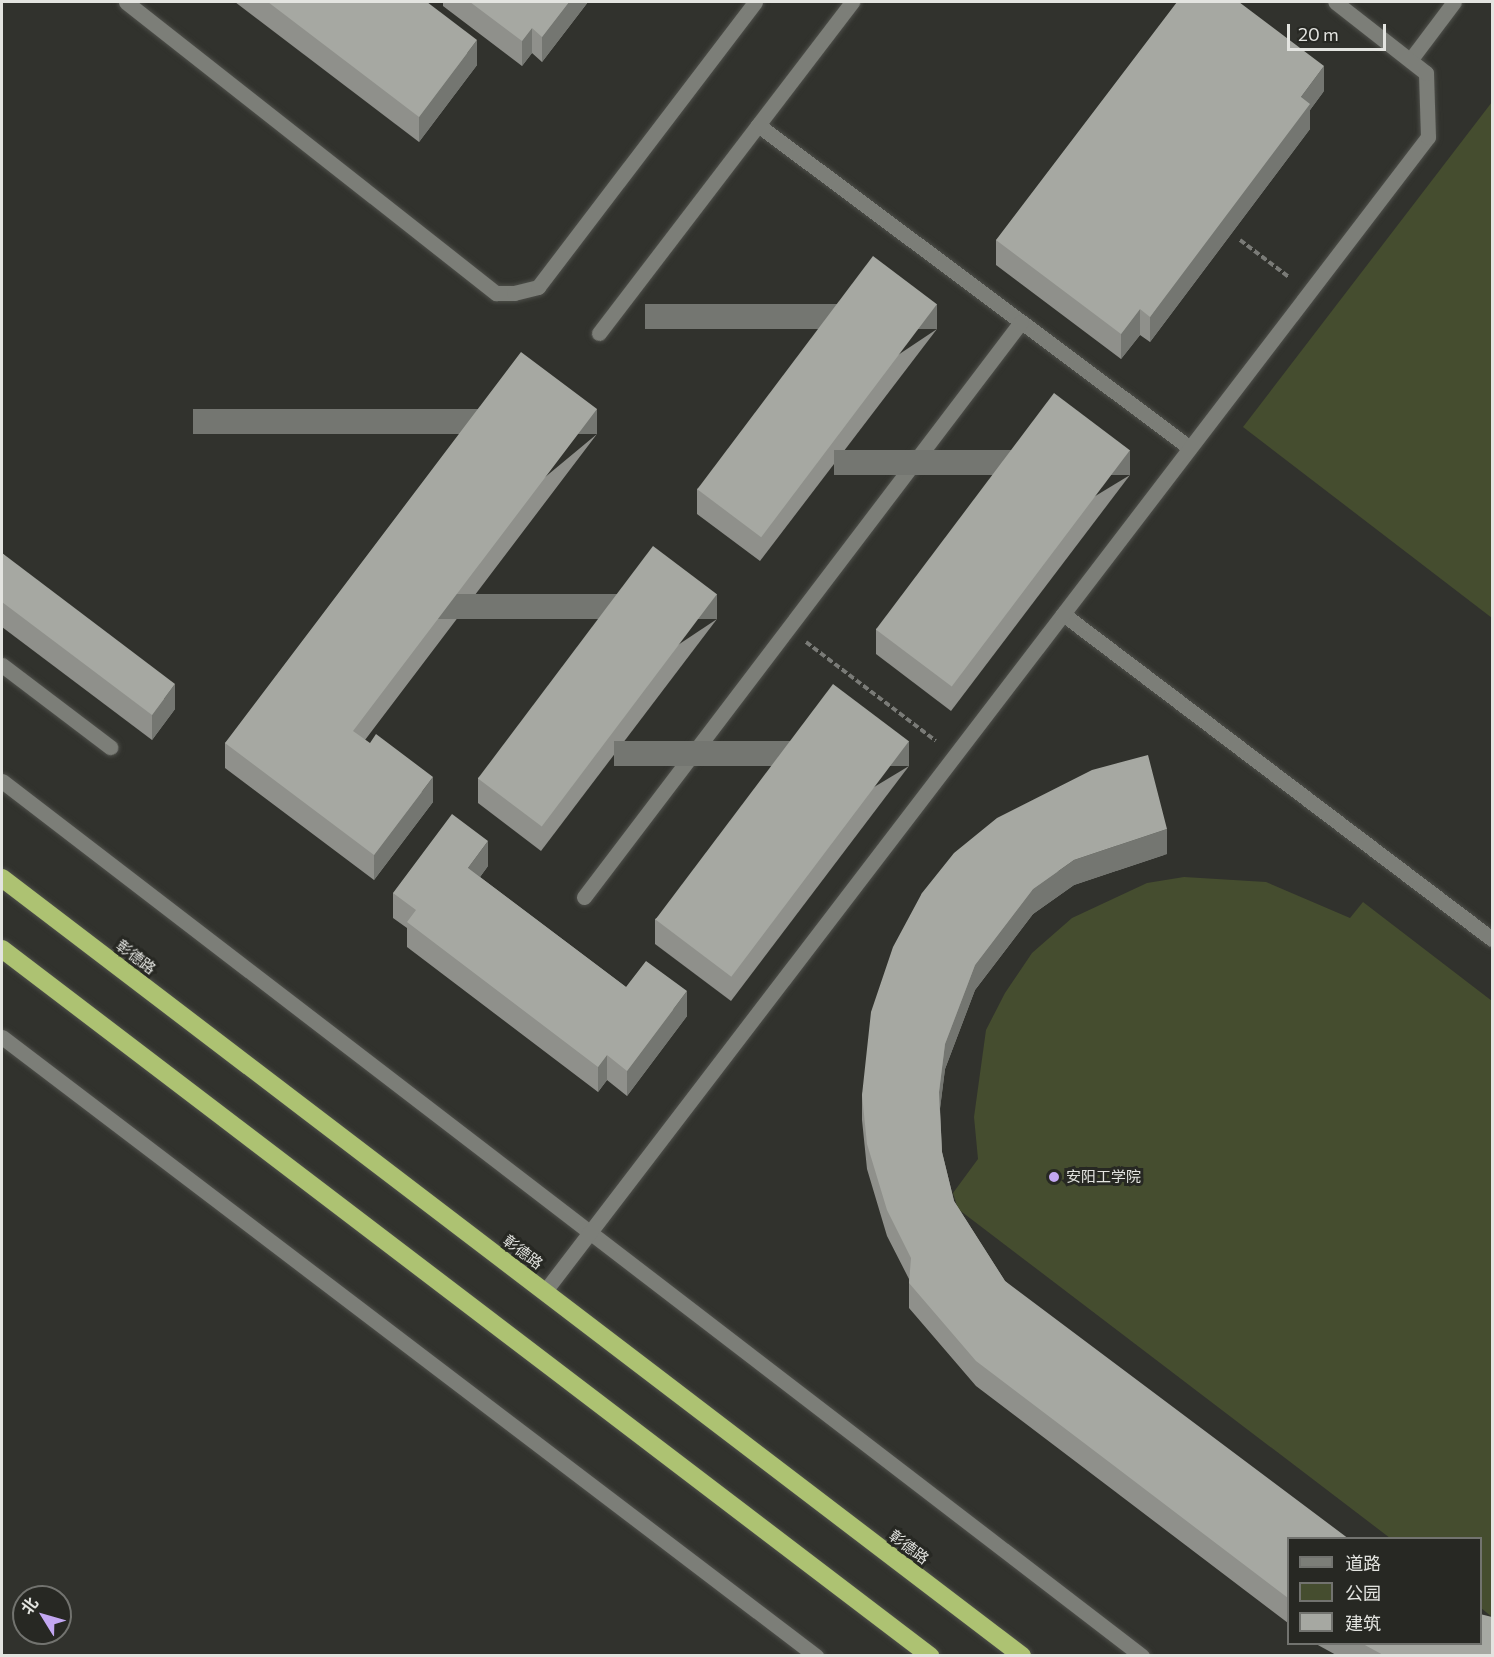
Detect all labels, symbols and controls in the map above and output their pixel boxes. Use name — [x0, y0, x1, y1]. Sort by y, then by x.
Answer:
scale bar — [1290, 12, 1389, 50]
text: 20 m — [1298, 23, 1339, 45]
street label: 彰德路 — [113, 936, 159, 978]
place label: 安阳工学院 — [1066, 1168, 1141, 1186]
marker: 安阳工学院 — [1047, 1170, 1061, 1184]
street label: 彰德路 — [500, 1231, 546, 1273]
street label: 彰德路 — [886, 1526, 932, 1568]
legend — [1287, 1537, 1482, 1645]
text: 道路 — [1345, 1552, 1381, 1574]
text: 公园 — [1345, 1582, 1381, 1604]
north arrow — [12, 1585, 72, 1645]
text: 北 — [16, 1593, 41, 1617]
text: 建筑 — [1345, 1612, 1381, 1634]

